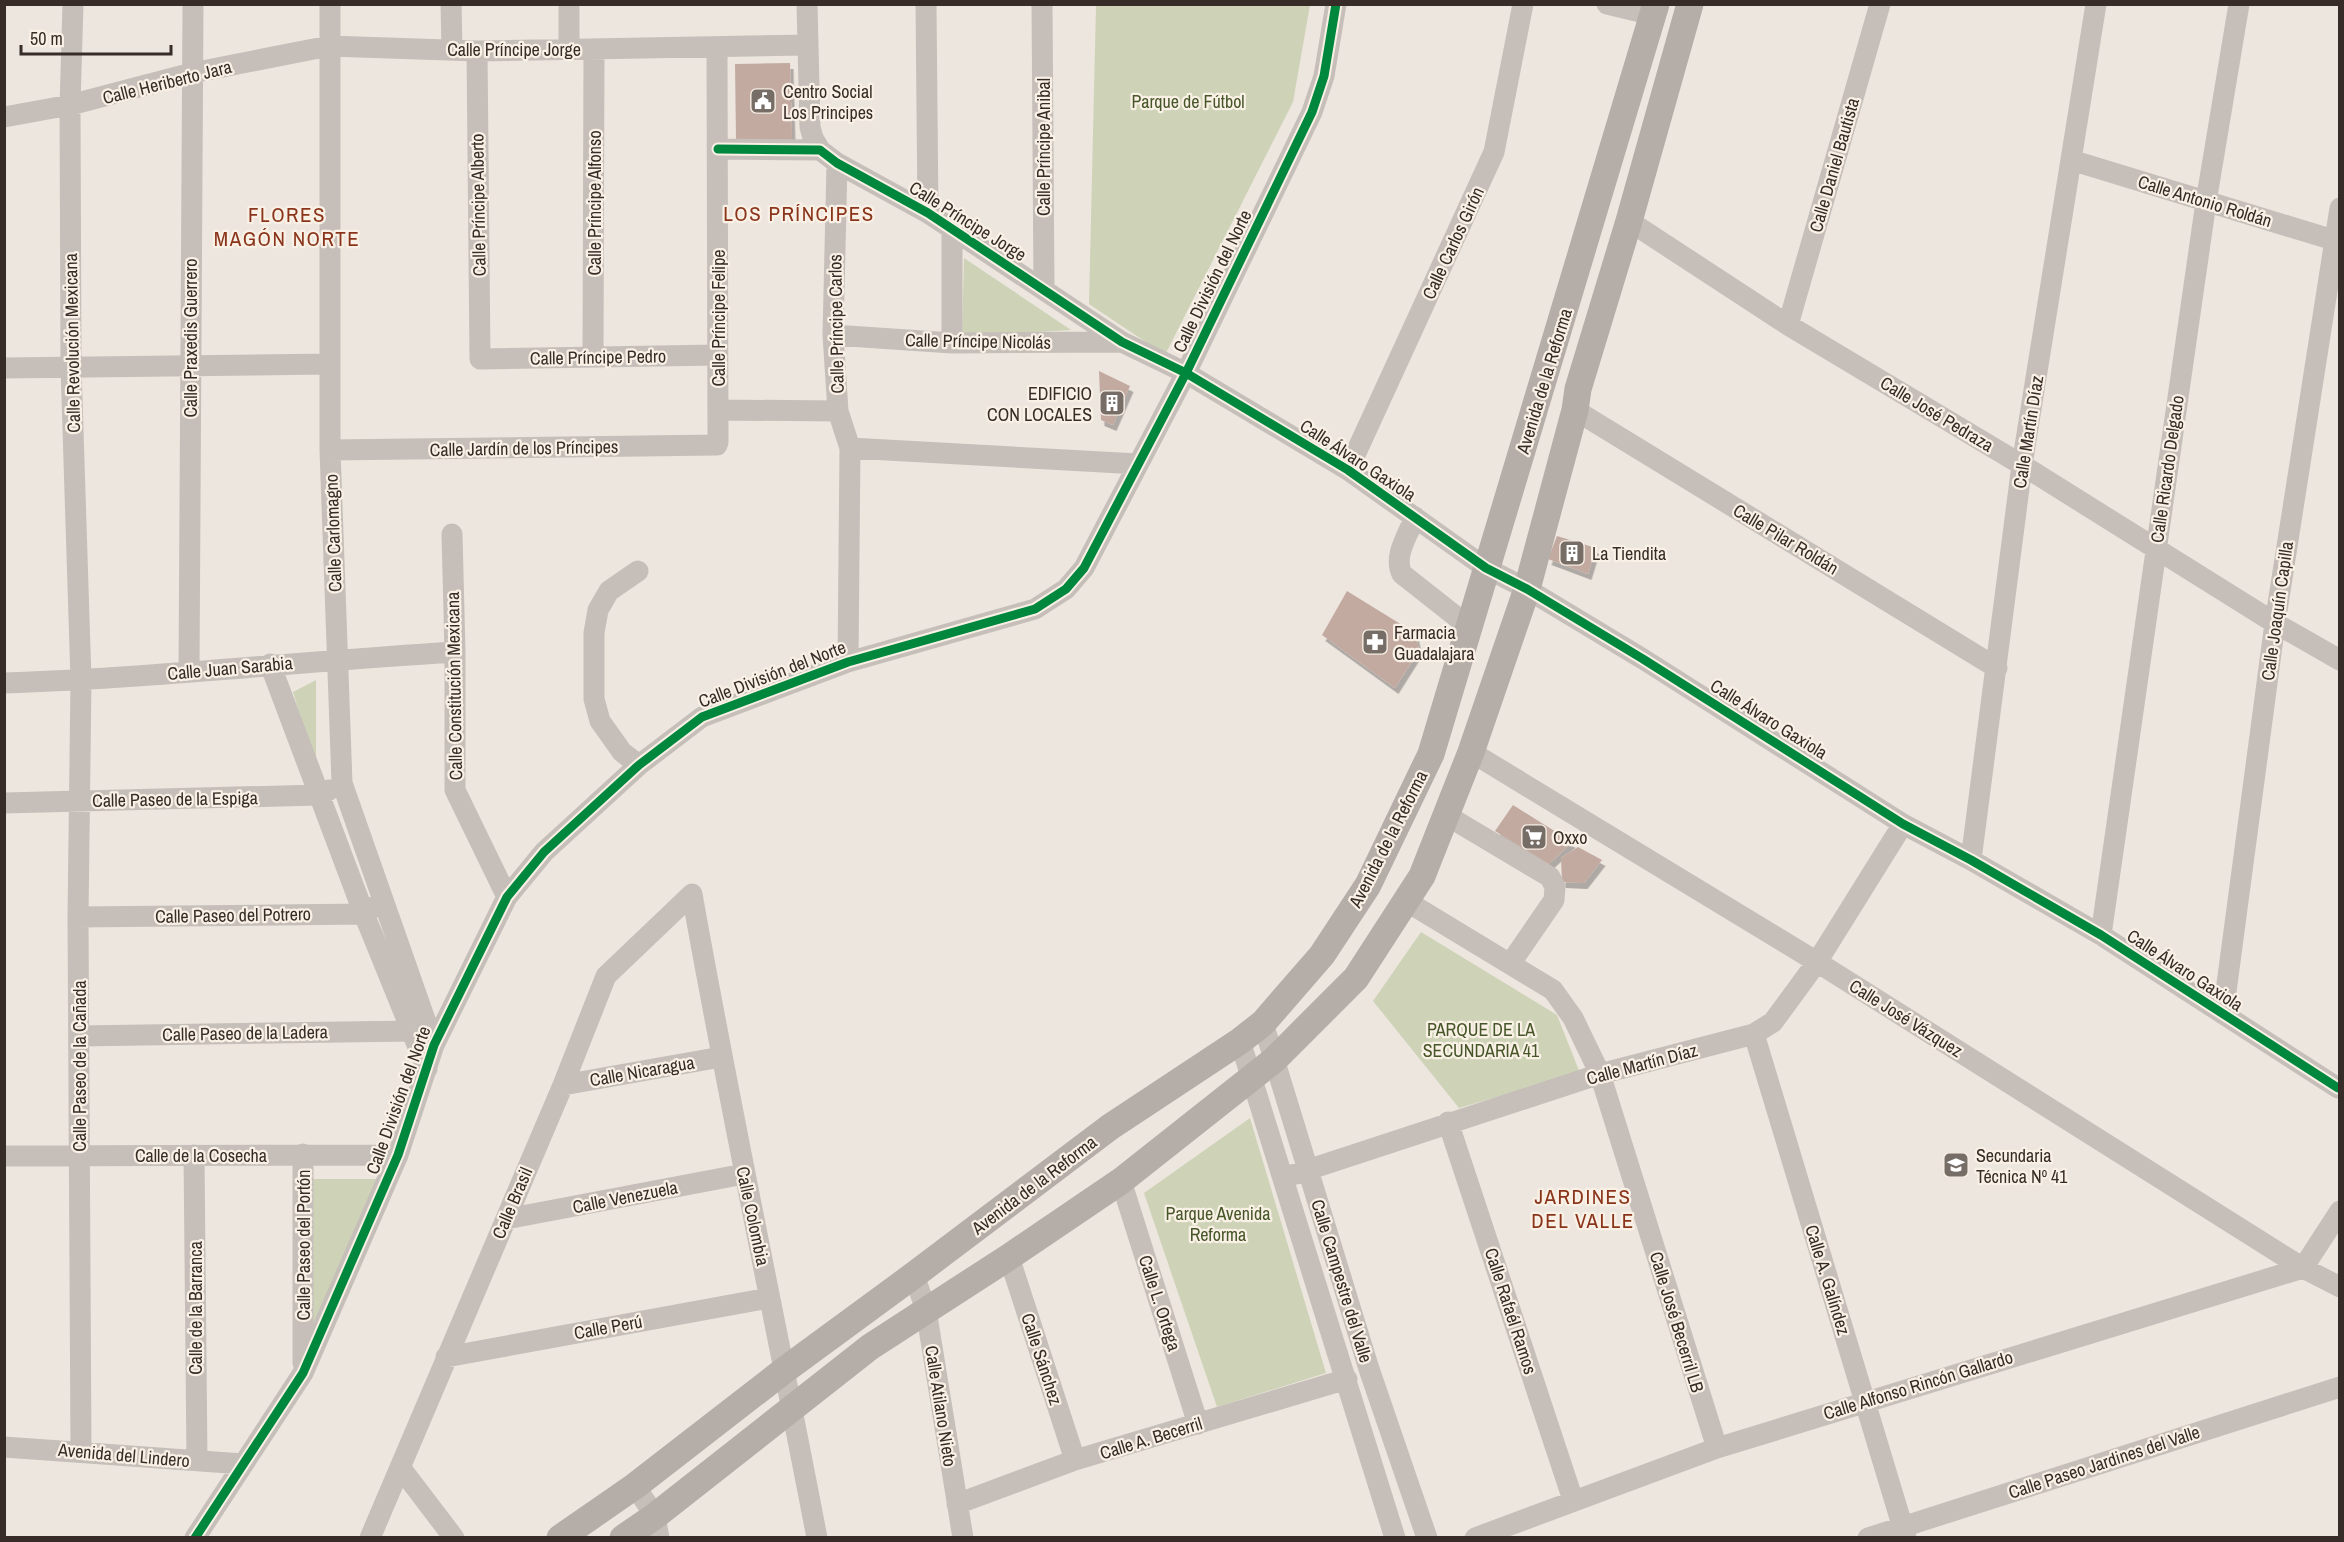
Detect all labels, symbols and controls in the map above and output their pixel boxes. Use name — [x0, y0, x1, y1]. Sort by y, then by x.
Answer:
scale bar — [21, 18, 171, 56]
text: 50 m — [30, 26, 63, 51]
street label: Calle Príncipe Jorge — [447, 37, 581, 62]
street label: Calle Heriberto Jara — [100, 54, 234, 110]
street label: Calle Príncipe Anibal — [1031, 78, 1056, 216]
place label: Centro Social Los Principes — [783, 79, 873, 125]
public building icon: Centro Social Los Principes — [748, 86, 778, 116]
park label: Parque de Fútbol — [1131, 89, 1245, 114]
street label: Calle Daniel Bautista — [1803, 95, 1865, 235]
street label: Calle Príncipe Alfonso — [582, 130, 607, 276]
street label: Calle Príncipe Alberto — [464, 133, 492, 277]
street label: Calle Antonio Roldán — [2135, 169, 2275, 233]
street label: Calle Príncipe Jorge — [905, 175, 1031, 267]
street label: Calle Carlos Girón — [1416, 183, 1490, 303]
district label: LOS PRÍNCIPES — [723, 199, 875, 228]
district label: FLORES MAGÓN NORTE — [214, 200, 360, 253]
street label: Calle División del Norte — [1167, 205, 1257, 357]
street label: Calle Príncipe Felipe — [706, 249, 731, 387]
street label: Calle Revolución Mexicana — [58, 253, 86, 433]
street label: Calle Príncipe Carlos — [822, 254, 850, 394]
street label: Calle Praxedis Guerrero — [178, 258, 203, 418]
street label: Avenida de la Reforma — [1510, 305, 1578, 458]
street label: Calle Príncipe Nicolás — [905, 327, 1051, 355]
street label: Calle Príncipe Pedro — [530, 343, 666, 371]
street label: Calle José Pedraza — [1876, 370, 1998, 458]
street label: Calle Martín Díaz — [2007, 374, 2049, 490]
place label: EDIFICIO CON LOCALES — [987, 381, 1092, 427]
building icon: EDIFICIO CON LOCALES — [1097, 388, 1127, 418]
street label: Calle Ricardo Delgado — [2144, 394, 2190, 544]
street label: Calle Álvaro Gaxiola — [1295, 413, 1421, 507]
street label: Calle Jardín de los Príncipes — [429, 434, 619, 462]
street label: Calle Carlomagno — [318, 474, 348, 592]
street label: Calle Pilar Roldán — [1729, 498, 1843, 580]
building icon: La Tiendita — [1557, 538, 1587, 568]
street label: Calle Joaquín Capilla — [2255, 540, 2299, 682]
place label: La Tiendita — [1592, 541, 1666, 566]
street label: Calle Constitución Mexicana — [440, 591, 468, 781]
place label: Farmacia Guadalajara — [1394, 620, 1474, 666]
pharmacy icon: Farmacia Guadalajara — [1360, 627, 1390, 657]
street label: Calle División del Norte — [695, 634, 849, 714]
street label: Calle Juan Sarabia — [166, 650, 294, 686]
street label: Calle Álvaro Gaxiola — [1706, 673, 1832, 765]
street label: Avenida de la Reforma — [1342, 766, 1433, 913]
street label: Calle Paseo de la Espiga — [92, 785, 258, 813]
supermarket icon: Oxxo — [1519, 822, 1549, 852]
place label: Oxxo — [1553, 825, 1587, 850]
street label: Calle Paseo del Potrero — [155, 901, 311, 929]
street label: Calle Álvaro Gaxiola — [2122, 923, 2248, 1017]
street label: Calle José Vázquez — [1845, 973, 1967, 1063]
street label: Calle Paseo de la Cañada — [67, 980, 92, 1152]
park label: PARQUE DE LA SECUNDARIA 41 — [1423, 1017, 1540, 1063]
street label: Calle Paseo de la Ladera — [162, 1019, 328, 1047]
street label: Calle División del Norte — [360, 1022, 436, 1178]
street label: Calle Martín Díaz — [1584, 1037, 1700, 1091]
street label: Calle Nicaragua — [588, 1050, 696, 1092]
street label: Avenida de la Reforma — [965, 1130, 1102, 1241]
street label: Calle de la Cosecha — [135, 1143, 267, 1168]
place label: Secundaria Técnica Nº 41 — [1976, 1143, 2068, 1189]
school or university icon: Secundaria Técnica Nº 41 — [1941, 1150, 1971, 1180]
street label: Calle Brasil — [486, 1163, 538, 1243]
street label: Calle Colombia — [730, 1164, 776, 1268]
street label: Calle Paseo del Portón — [291, 1170, 316, 1320]
street label: Calle Venezuela — [570, 1175, 680, 1219]
district label: JARDINES DEL VALLE — [1531, 1182, 1635, 1235]
street label: Calle Campestre del Valle — [1305, 1196, 1379, 1366]
park label: Parque Avenida Reforma — [1166, 1201, 1270, 1247]
street label: Calle A. Galíndez — [1799, 1222, 1857, 1338]
street label: Calle de la Barranca — [183, 1241, 208, 1375]
street label: Calle Rafaél Ramos — [1479, 1245, 1543, 1377]
street label: Calle José Becerril LB — [1644, 1249, 1710, 1396]
street label: Calle L. Ortega — [1133, 1252, 1187, 1354]
street label: Calle Perú — [572, 1309, 644, 1345]
street label: Calle Sánchez — [1015, 1310, 1069, 1408]
street label: Calle Atilano Nieto — [919, 1344, 963, 1468]
street label: Calle Alfonso Rincón Gallardo — [1820, 1344, 2016, 1426]
street label: Calle A. Becerril — [1097, 1411, 1205, 1465]
street label: Calle Paseo Jardines del Valle — [2005, 1419, 2203, 1505]
street label: Avenida del Lindero — [56, 1437, 191, 1473]

